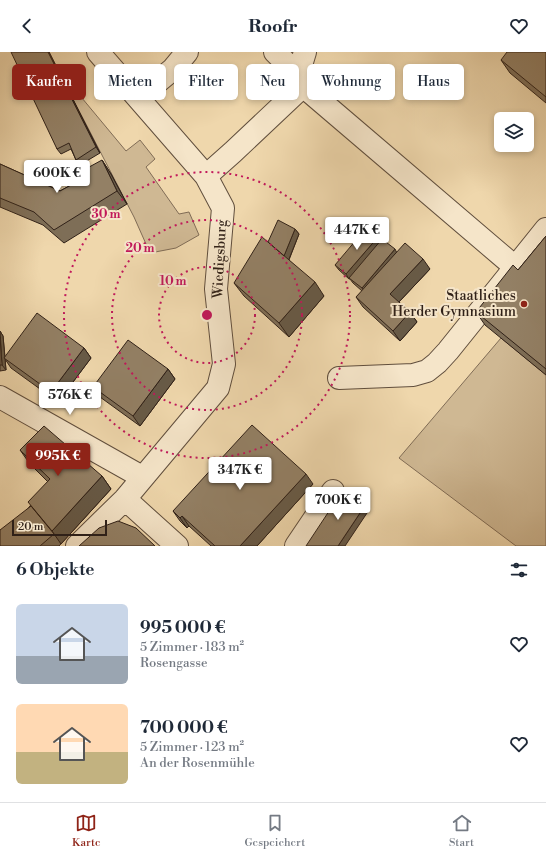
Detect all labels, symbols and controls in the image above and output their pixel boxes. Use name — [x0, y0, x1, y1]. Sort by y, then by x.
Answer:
icon: back — [16, 15, 38, 37]
text: Roofr — [248, 15, 298, 38]
icon: heart — [508, 15, 530, 37]
chip: Kaufen — [12, 64, 86, 100]
chip: Mieten — [94, 64, 166, 100]
chip: Filter — [174, 64, 238, 100]
chip: Neu — [246, 64, 299, 100]
chip: Wohnung — [307, 64, 395, 100]
chip: Haus — [403, 64, 464, 100]
map controls — [494, 112, 534, 152]
button: layers — [494, 112, 534, 152]
pin: 600K € — [24, 160, 90, 194]
text: 600K € — [33, 165, 81, 181]
text: 30 m — [92, 207, 120, 222]
pin: 447K € — [324, 217, 390, 251]
street label: Wiedigsburg — [209, 218, 231, 300]
text: 447K € — [334, 222, 380, 238]
text: 20 m — [125, 241, 155, 256]
text: 10 m — [160, 274, 187, 289]
place label: Staatliches Herder Gymnasium — [392, 287, 516, 321]
marker: Staatliches Herder Gymnasium — [519, 299, 529, 309]
centre of rings — [200, 308, 214, 322]
pin: 576K € — [37, 382, 103, 416]
text: 576K € — [48, 387, 92, 403]
pin: 995K € — [25, 443, 91, 477]
text: 995K € — [35, 448, 81, 464]
pin: 347K € — [207, 457, 273, 491]
text: 347K € — [218, 462, 262, 478]
pin: 700K € — [305, 487, 371, 521]
text: 700K € — [314, 492, 362, 508]
scale bar — [12, 518, 107, 537]
text: 20 m — [18, 520, 43, 534]
text: 6 Objekte — [16, 559, 94, 581]
icon: filters — [508, 559, 530, 581]
text: 995 000 € — [140, 617, 226, 639]
icon: home — [48, 620, 96, 668]
icon: heart — [508, 633, 530, 655]
text: 5 Zimmer · 183 m² — [140, 639, 244, 655]
text: Rosengasse — [140, 655, 207, 671]
text: 700 000 € — [140, 717, 228, 739]
icon: home — [48, 720, 96, 768]
icon: heart — [508, 733, 530, 755]
text: 5 Zimmer · 123 m² — [140, 739, 244, 755]
text: An der Rosenmühle — [140, 755, 255, 771]
tab: Karte — [72, 812, 100, 850]
tab: Gespeichert — [244, 812, 305, 850]
tab: Start — [449, 812, 474, 850]

